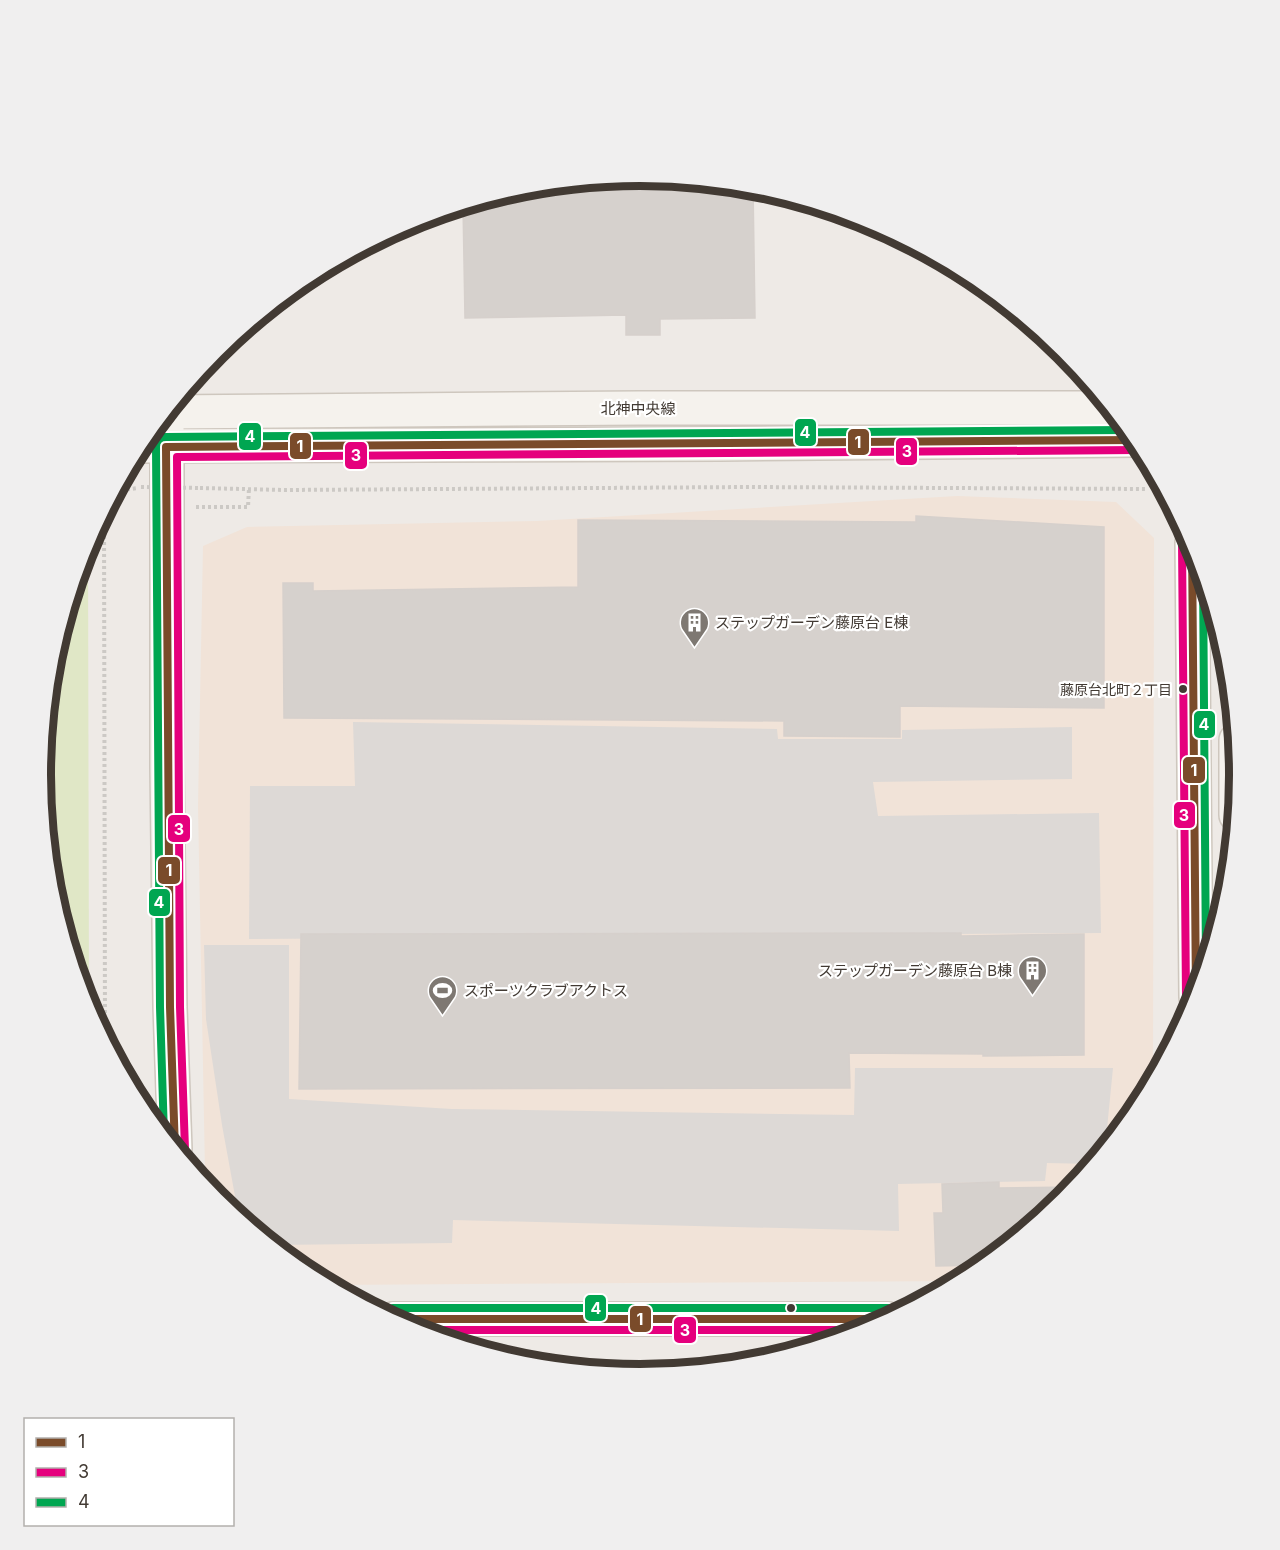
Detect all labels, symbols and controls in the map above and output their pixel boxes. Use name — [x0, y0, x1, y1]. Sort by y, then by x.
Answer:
street label: 北神中央線 — [600, 399, 676, 418]
line badge: 4 — [794, 418, 817, 447]
line badge: 4 — [238, 422, 262, 451]
text: 4 — [800, 422, 811, 442]
text: 4 — [245, 426, 256, 446]
line badge: 1 — [847, 428, 870, 456]
line badge: 1 — [289, 432, 312, 460]
text: 1 — [855, 432, 861, 452]
text: 1 — [297, 436, 303, 456]
line badge: 3 — [895, 437, 918, 466]
line badge: 3 — [344, 441, 368, 470]
text: 3 — [902, 441, 912, 461]
text: 3 — [351, 445, 361, 465]
building icon: ステップガーデン藤原台 E棟 — [678, 606, 710, 648]
place label: ステップガーデン藤原台 E棟 — [715, 613, 908, 632]
place label: 藤原台北町２丁目 — [1060, 681, 1172, 698]
marker: 藤原台北町２丁目 — [1177, 683, 1189, 695]
line badge: 4 — [1193, 710, 1216, 739]
text: 4 — [1199, 714, 1210, 734]
line badge: 1 — [1182, 756, 1206, 784]
text: 1 — [1191, 760, 1197, 780]
line badge: 3 — [1173, 801, 1196, 829]
text: 3 — [1179, 805, 1189, 825]
line badge: 3 — [167, 814, 191, 843]
text: 3 — [174, 819, 184, 839]
line badge: 1 — [157, 856, 181, 885]
text: 1 — [166, 860, 172, 880]
line badge: 4 — [148, 888, 171, 917]
text: 4 — [154, 892, 165, 912]
building icon: ステップガーデン藤原台 B棟 — [1017, 954, 1049, 996]
place label: ステップガーデン藤原台 B棟 — [818, 961, 1012, 980]
sports icon: スポーツクラブアクトス — [427, 974, 459, 1016]
place label: スポーツクラブアクトス — [464, 981, 628, 1000]
line badge: 4 — [584, 1294, 607, 1322]
text: 4 — [591, 1298, 602, 1318]
unlabelled marker — [785, 1302, 797, 1314]
line badge: 1 — [629, 1305, 652, 1333]
text: 1 — [637, 1309, 643, 1329]
line badge: 3 — [673, 1316, 697, 1344]
text: 3 — [680, 1320, 690, 1340]
legend — [24, 1418, 234, 1526]
text: 1 — [78, 1431, 85, 1452]
text: 3 — [78, 1461, 89, 1482]
text: 4 — [78, 1491, 90, 1512]

